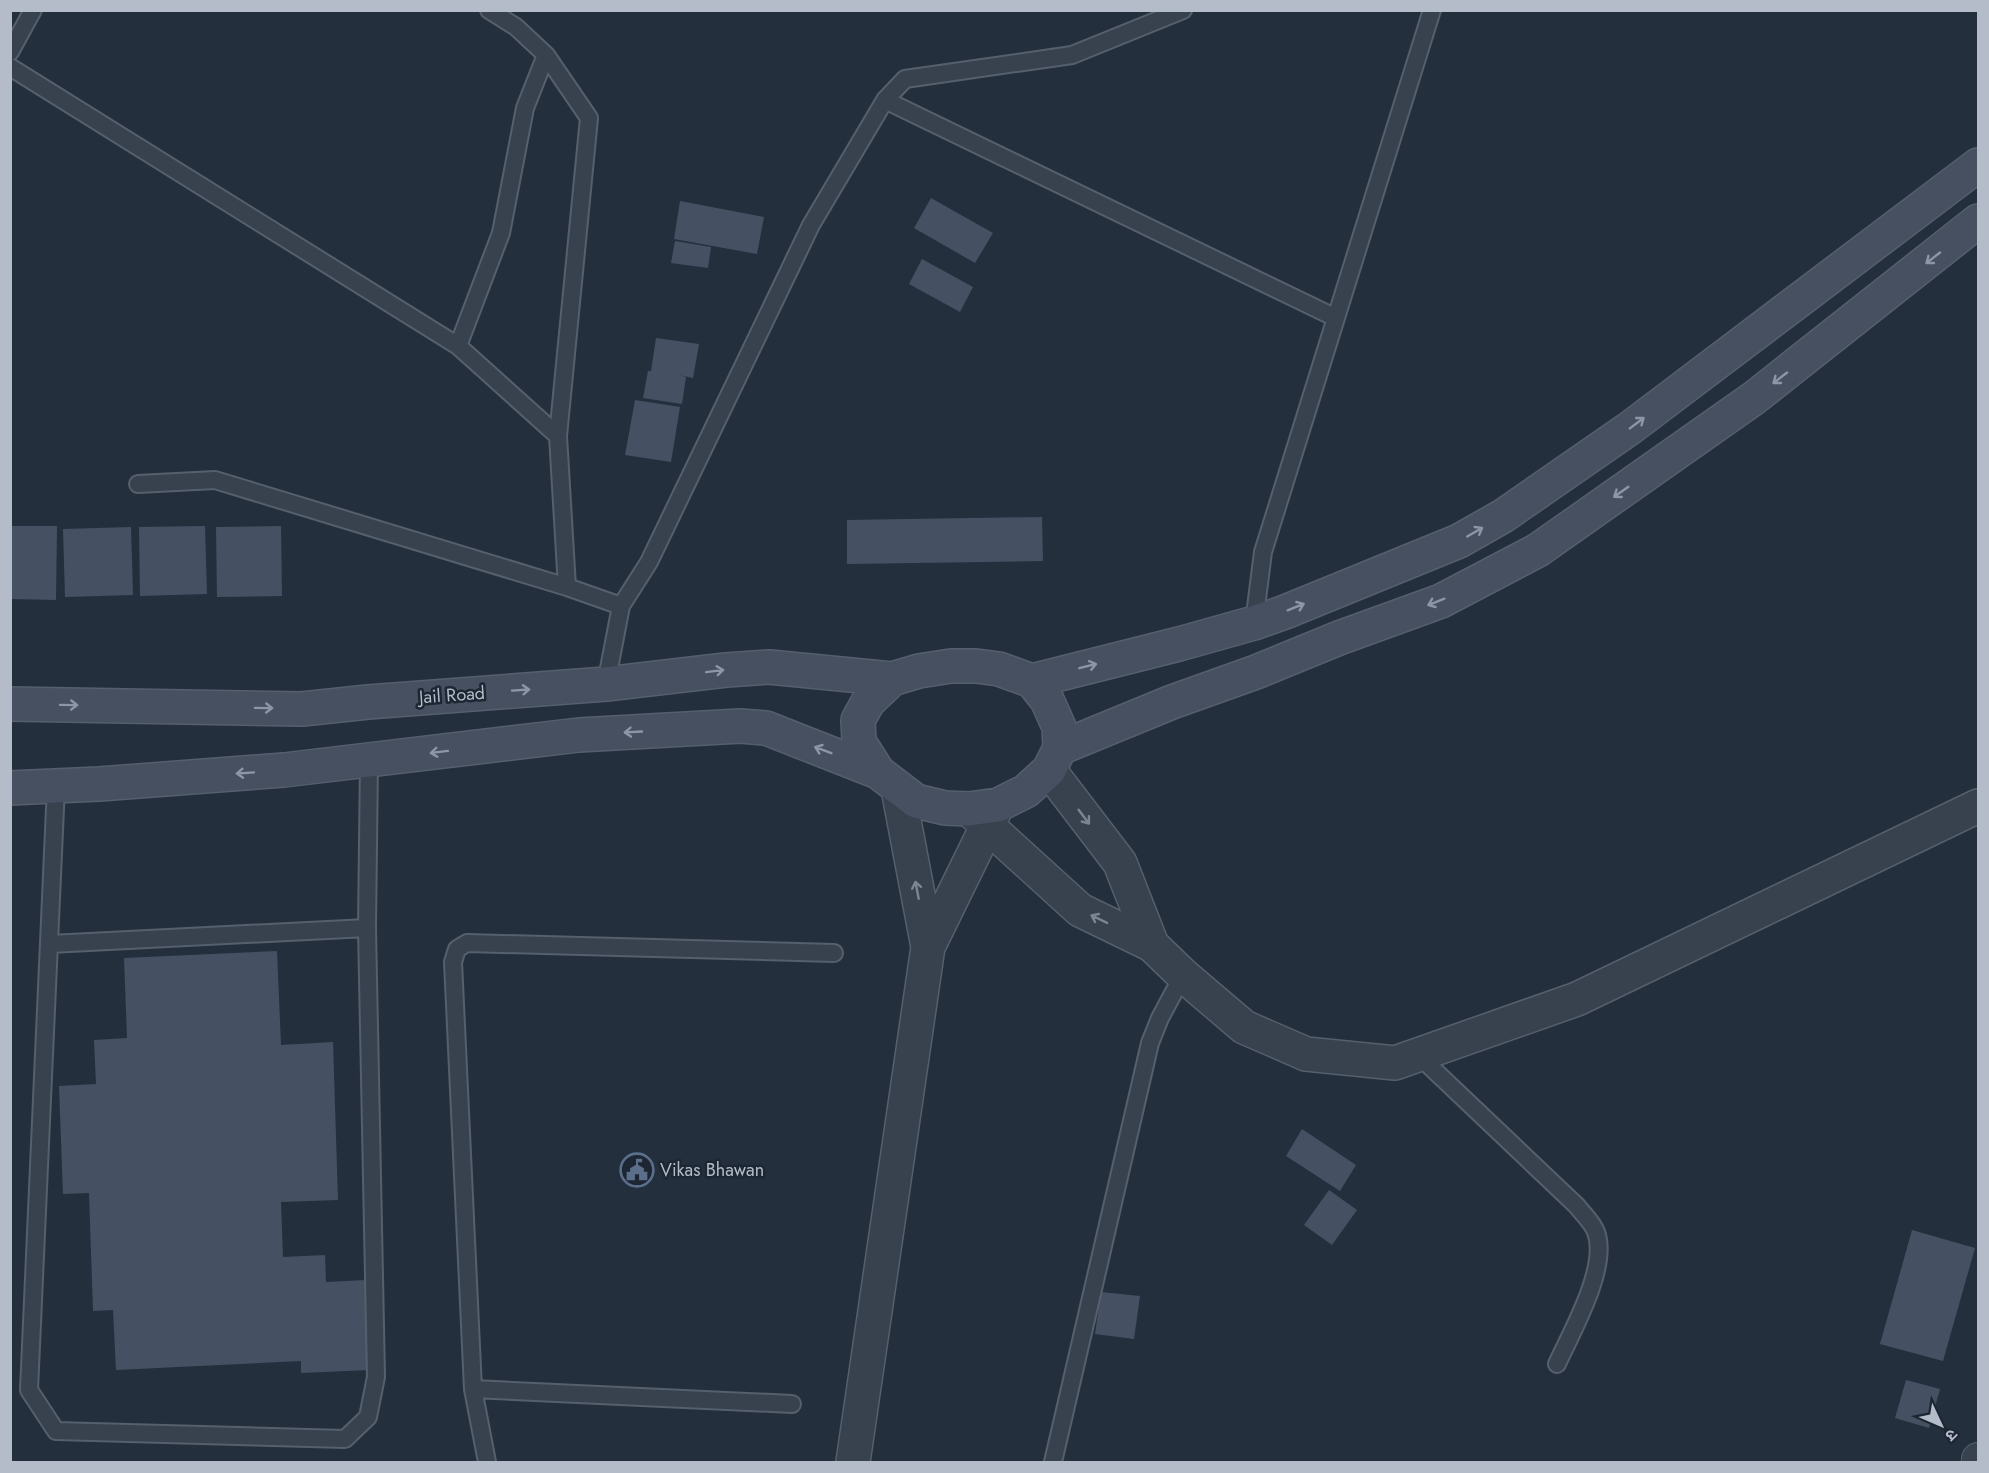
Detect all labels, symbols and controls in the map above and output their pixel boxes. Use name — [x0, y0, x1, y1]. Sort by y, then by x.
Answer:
one-way arrow — [1925, 251, 1941, 264]
one-way arrow — [1772, 372, 1788, 385]
one-way arrow — [1629, 417, 1645, 429]
one-way arrow — [1613, 486, 1630, 498]
one-way arrow — [1466, 526, 1484, 537]
one-way arrow — [1427, 597, 1446, 608]
one-way arrow — [1286, 601, 1305, 612]
one-way arrow — [1079, 660, 1098, 672]
one-way arrow — [705, 665, 725, 676]
street label: Jail Road — [416, 680, 486, 710]
one-way arrow — [511, 684, 531, 695]
one-way arrow — [58, 699, 78, 711]
one-way arrow — [253, 702, 273, 714]
one-way arrow — [623, 727, 643, 738]
one-way arrow — [815, 744, 833, 755]
one-way arrow — [430, 747, 449, 758]
one-way arrow — [236, 768, 256, 779]
one-way arrow — [1078, 808, 1091, 824]
one-way arrow — [911, 881, 922, 900]
one-way arrow — [1091, 913, 1109, 924]
public building icon: Vikas Bhawan — [619, 1152, 655, 1188]
place label: Vikas Bhawan — [660, 1157, 764, 1183]
north arrow — [1911, 1395, 1971, 1455]
text: उ — [1939, 1424, 1963, 1447]

